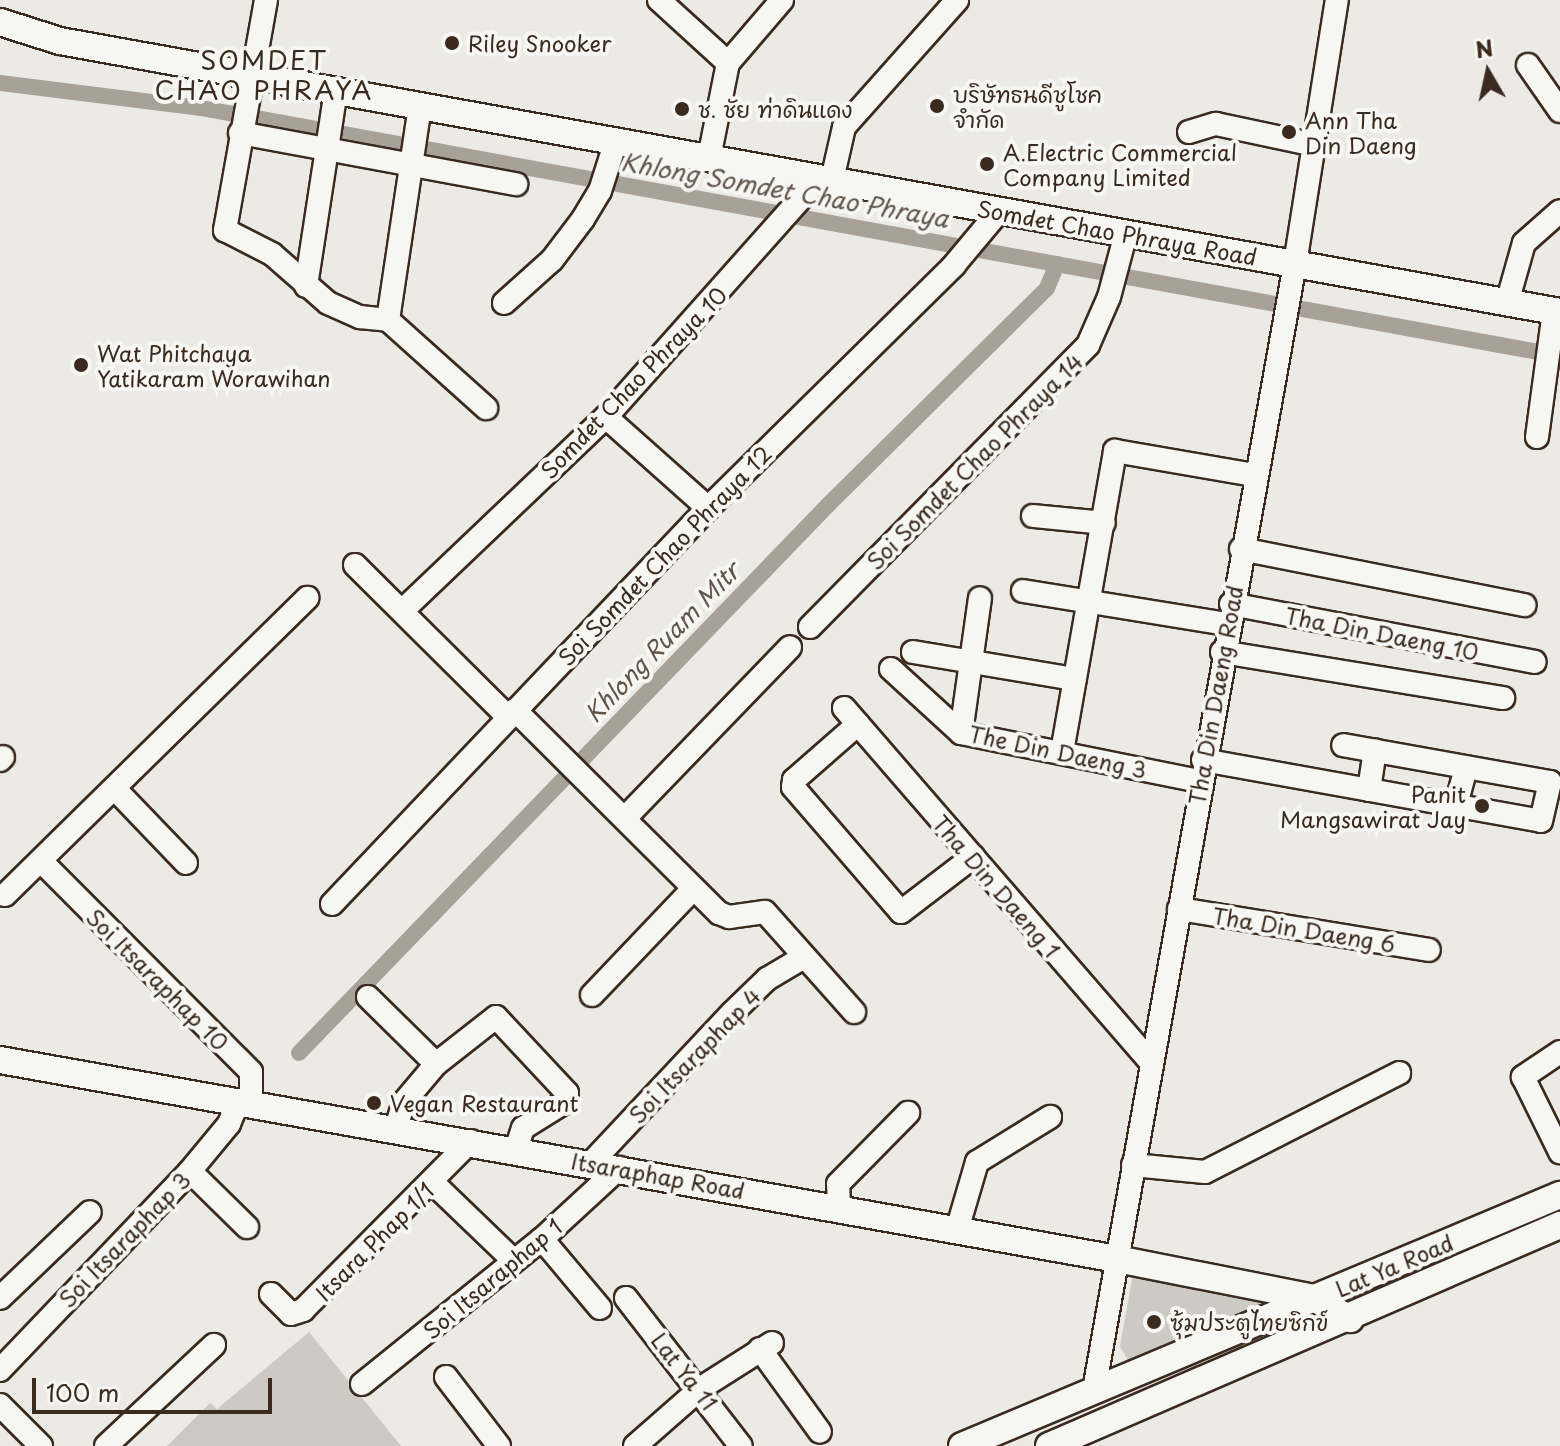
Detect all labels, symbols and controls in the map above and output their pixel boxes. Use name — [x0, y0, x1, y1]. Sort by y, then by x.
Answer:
place label: Riley Snooker — [468, 30, 614, 56]
text: N — [1473, 30, 1495, 65]
north arrow — [1448, 32, 1528, 112]
marker: Riley Snooker — [443, 34, 461, 52]
district label: SOMDET CHAO PHRAYA — [155, 44, 373, 106]
place label: บริษัทธนดีชูโชค จำกัด — [953, 80, 1102, 132]
place label: ช. ชัย ท่าดินแดง — [698, 96, 853, 122]
marker: บริษัทธนดีชูโชค จำกัด — [928, 97, 946, 115]
marker: ช. ชัย ท่าดินแดง — [673, 100, 691, 118]
place label: Ann Tha Din Daeng — [1305, 106, 1418, 158]
marker: Ann Tha Din Daeng — [1280, 123, 1298, 141]
place label: A.Electric Commercial Company Limited — [1003, 138, 1239, 190]
water label: Khlong Somdet Chao Phraya — [619, 147, 951, 233]
marker: A.Electric Commercial Company Limited — [978, 155, 996, 173]
street label: Somdet Chao Phraya Road — [974, 194, 1260, 270]
street label: Somdet Chao Phraya 10 — [533, 279, 733, 485]
place label: Wat Phitchaya Yatikaram Worawihan — [97, 339, 332, 390]
street label: Soi Somdet Chao Phraya 14 — [860, 347, 1088, 575]
marker: Wat Phitchaya Yatikaram Worawihan — [72, 356, 90, 374]
street label: Soi Somdet Chao Phraya 12 — [551, 439, 777, 671]
water label: Khlong Ruam Mitr — [579, 557, 745, 727]
street label: Tha Din Daeng Road — [1183, 584, 1247, 806]
street label: Tha Din Daeng 10 — [1284, 602, 1480, 664]
street label: The Din Daeng 3 — [967, 719, 1149, 783]
place label: Panit Mangsawirat Jay — [1280, 780, 1466, 832]
marker: Panit Mangsawirat Jay — [1473, 797, 1491, 815]
street label: Tha Din Daeng 1 — [929, 810, 1065, 962]
street label: Tha Din Daeng 6 — [1211, 902, 1397, 956]
street label: Soi Itsaraphap 10 — [83, 904, 233, 1054]
street label: Soi Itsaraphap 4 — [624, 983, 764, 1127]
place label: Vegan Restaurant — [390, 1090, 579, 1116]
marker: Vegan Restaurant — [365, 1094, 383, 1112]
street label: Itsaraphap Road — [570, 1147, 746, 1203]
street label: Soi Itsaraphap 3 — [54, 1167, 194, 1311]
street label: Itsara Phap 1/1 — [309, 1176, 439, 1306]
street label: Soi Itsaraphap 1 — [418, 1213, 566, 1343]
street label: Lat Ya Road — [1330, 1228, 1458, 1302]
place label: ซุ้มประตูไทยซิกข์ — [1170, 1309, 1329, 1335]
marker: ซุ้มประตูไทยซิกข์ — [1145, 1313, 1163, 1331]
street label: Lat Ya 11 — [646, 1326, 724, 1416]
scale bar — [36, 1362, 276, 1412]
text: 100 m — [46, 1374, 119, 1410]

